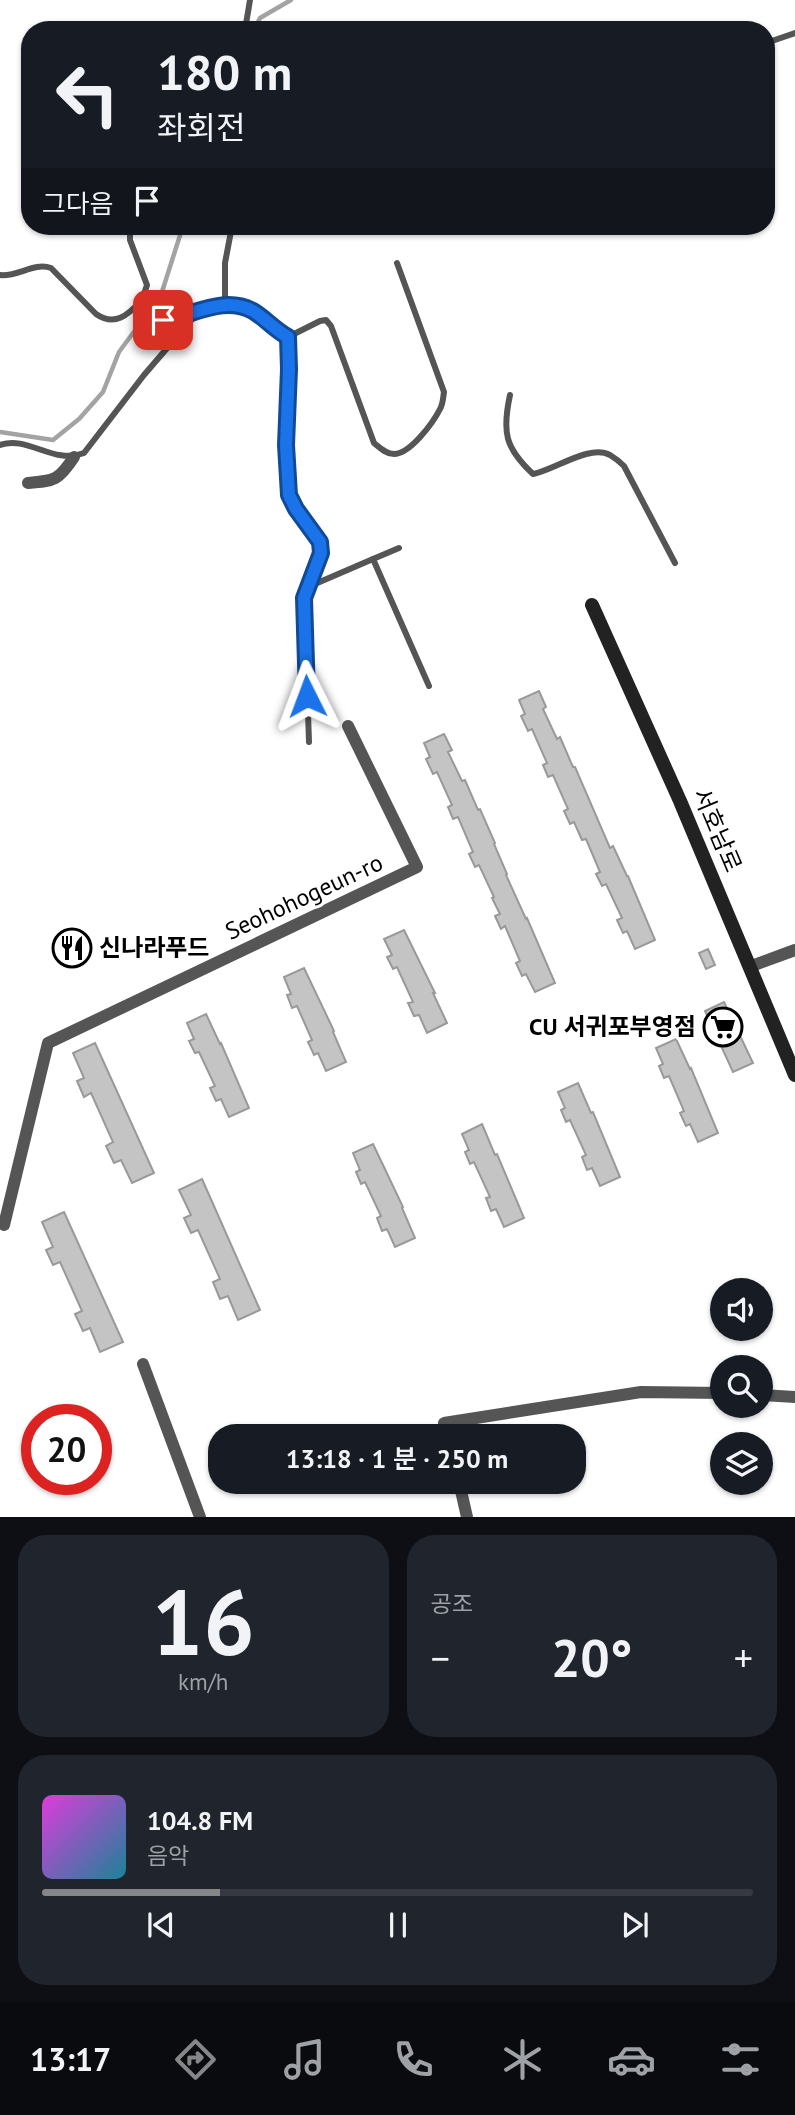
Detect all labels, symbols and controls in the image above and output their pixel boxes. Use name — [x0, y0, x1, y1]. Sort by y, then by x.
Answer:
text: 180 m — [157, 40, 292, 104]
icon: left — [42, 49, 133, 140]
text: 좌회전 — [157, 106, 245, 148]
icon: arrive — [128, 182, 166, 220]
text: 그다음 — [42, 187, 114, 220]
pin — [133, 290, 193, 350]
icon: arrive — [144, 301, 182, 339]
position arrow — [270, 659, 344, 733]
street label: 서호남로 — [686, 783, 749, 877]
street label: Seohohogeun-ro — [220, 847, 388, 947]
restaurant icon: 신나라푸드 — [51, 927, 93, 969]
place label: 신나라푸드 — [99, 932, 209, 963]
supermarket icon: CU 서귀포부영점 — [702, 1006, 744, 1048]
place label: CU 서귀포부영점 — [529, 1011, 696, 1042]
map controls — [710, 1278, 773, 1495]
button: sound — [710, 1278, 773, 1341]
button: search — [710, 1355, 773, 1418]
speed limit sign: 20 — [21, 1404, 112, 1495]
button: layers — [710, 1432, 773, 1495]
text: 13:18 · 1 분 · 250 m — [286, 1442, 508, 1475]
text: 16 — [152, 1562, 255, 1680]
text: 공조 — [431, 1589, 473, 1618]
text: 20° — [551, 1624, 633, 1691]
text: − — [431, 1633, 450, 1682]
text: + — [734, 1633, 753, 1682]
text: km/h — [178, 1667, 228, 1696]
text: 104.8 FM — [147, 1804, 253, 1837]
text: 음악 — [147, 1841, 189, 1870]
icon: previous — [142, 1906, 180, 1944]
icon: pause — [379, 1906, 417, 1944]
icon: next — [616, 1906, 654, 1944]
icon: directions — [171, 2035, 220, 2084]
icon: music — [280, 2035, 329, 2084]
icon: phone — [389, 2035, 438, 2084]
icon: climate — [498, 2035, 547, 2084]
icon: car — [607, 2035, 656, 2084]
icon: filters — [716, 2035, 765, 2084]
text: 13:17 — [30, 2038, 111, 2080]

